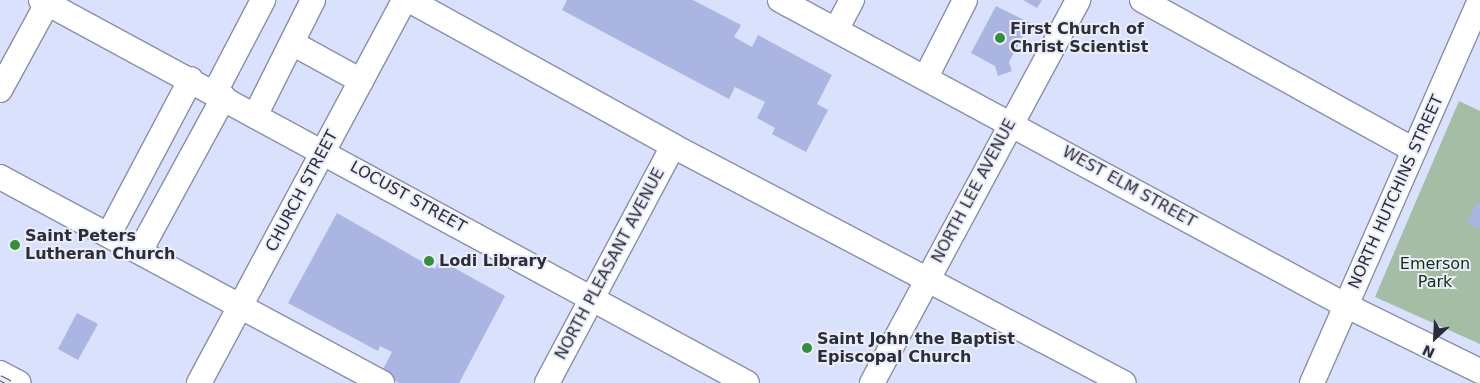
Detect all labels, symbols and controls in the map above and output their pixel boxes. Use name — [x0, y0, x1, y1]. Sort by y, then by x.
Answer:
place label: First Church of Christ Scientist — [1010, 19, 1148, 57]
marker: First Church of Christ Scientist — [994, 32, 1006, 44]
street label: NORTH HUTCHINS STREET — [1344, 92, 1448, 292]
street label: NORTH LEE AVENUE — [928, 116, 1020, 266]
street label: CHURCH STREET — [262, 127, 342, 255]
street label: WEST ELM STREET — [1059, 142, 1199, 232]
street label: LOCUST STREET — [347, 157, 469, 237]
street label: NORTH PLEASANT AVENUE — [551, 165, 669, 363]
place label: Saint Peters Lutheran Church — [25, 226, 175, 264]
marker: Saint Peters Lutheran Church — [9, 239, 21, 251]
place label: Lodi Library — [439, 251, 547, 271]
park label: Emerson Park — [1400, 254, 1470, 292]
marker: Lodi Library — [423, 255, 435, 267]
north arrow — [1410, 313, 1460, 363]
place label: Saint John the Baptist Episcopal Church — [817, 329, 1015, 367]
marker: Saint John the Baptist Episcopal Church — [801, 342, 813, 354]
text: N — [1420, 342, 1437, 361]

